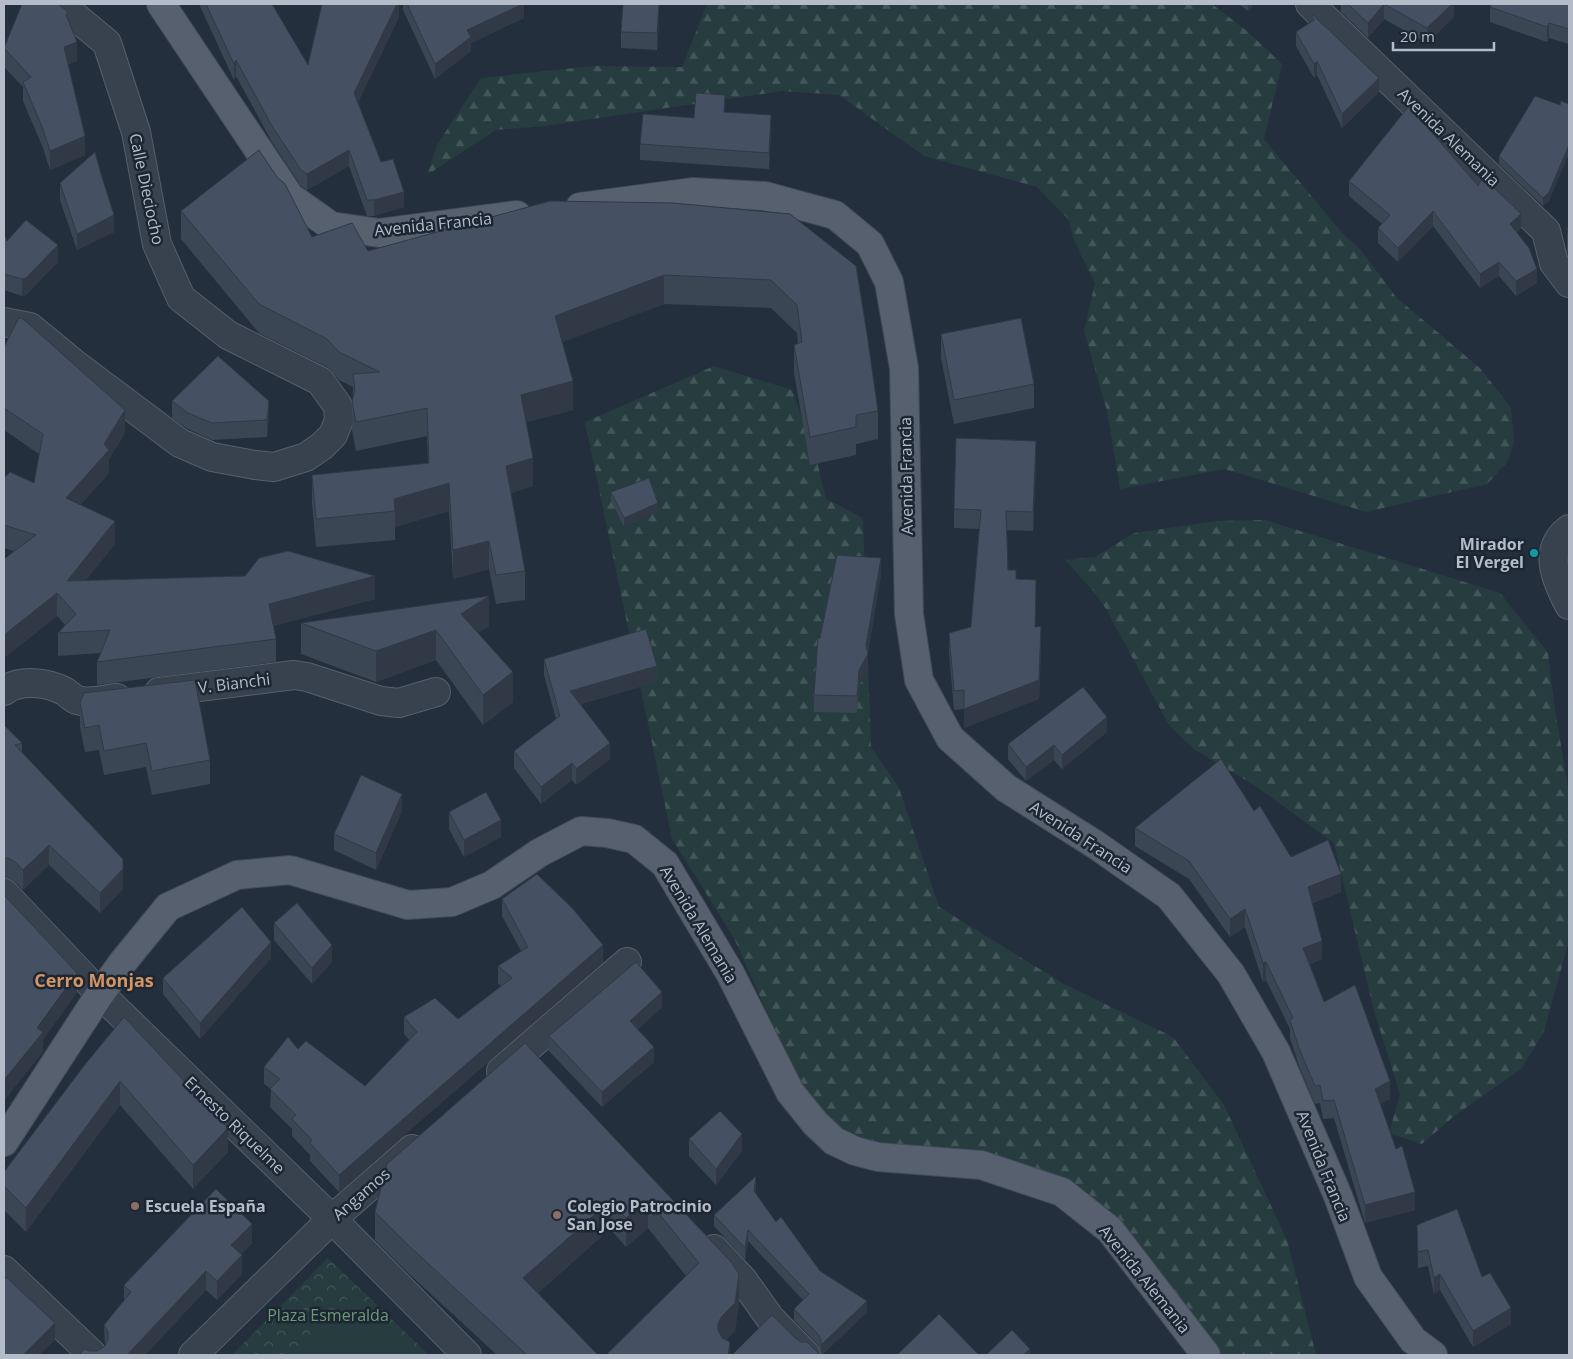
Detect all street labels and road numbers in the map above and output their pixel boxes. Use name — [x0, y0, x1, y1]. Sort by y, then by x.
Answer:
street label: Avenida Alemania — [1393, 83, 1505, 191]
street label: Calle Dieciocho — [124, 131, 170, 247]
street label: Avenida Francia — [373, 207, 493, 241]
street label: Avenida Francia — [894, 417, 918, 535]
street label: V. Bianchi — [197, 668, 271, 698]
street label: Avenida Francia — [1026, 796, 1136, 878]
street label: Avenida Alemania — [655, 861, 743, 987]
street label: Ernesto Riquelme — [180, 1071, 290, 1179]
street label: Avenida Francia — [1292, 1107, 1356, 1225]
street label: Angamos — [328, 1163, 394, 1225]
street label: Avenida Alemania — [1094, 1220, 1196, 1338]

